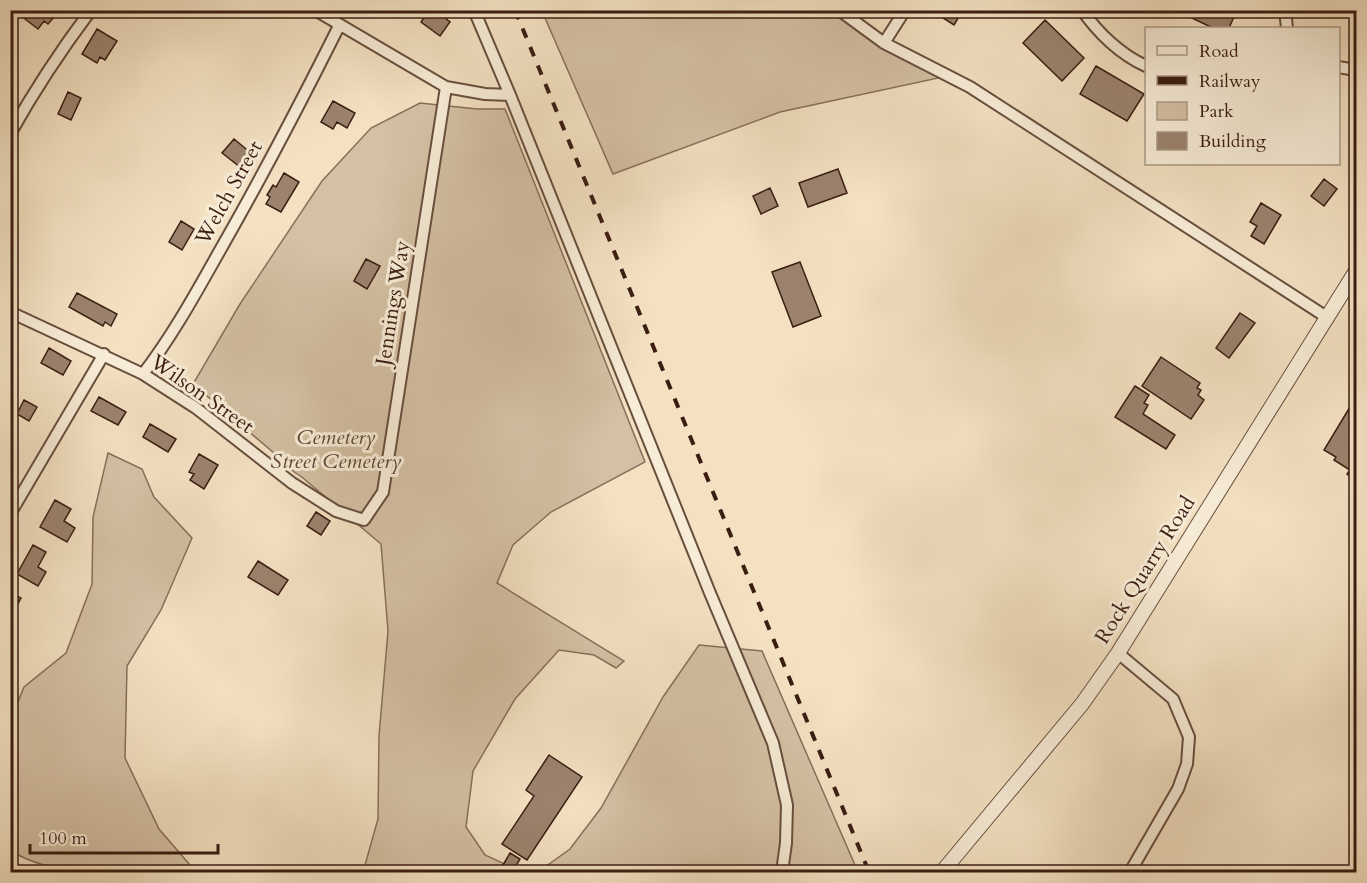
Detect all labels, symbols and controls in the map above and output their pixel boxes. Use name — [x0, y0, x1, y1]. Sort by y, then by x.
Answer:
legend — [1145, 27, 1340, 165]
text: Road — [1199, 39, 1239, 64]
text: Railway — [1199, 69, 1261, 94]
text: Park — [1199, 99, 1234, 124]
text: Building — [1199, 129, 1267, 154]
street label: Welch Street — [188, 135, 270, 251]
street label: Jennings Way — [368, 238, 417, 371]
street label: Wilson Street — [143, 347, 260, 441]
park label: Cemetery Street Cemetery — [271, 423, 401, 476]
street label: Rock Quarry Road — [1088, 491, 1202, 649]
scale bar — [30, 817, 218, 855]
text: 100 m — [39, 826, 87, 851]

